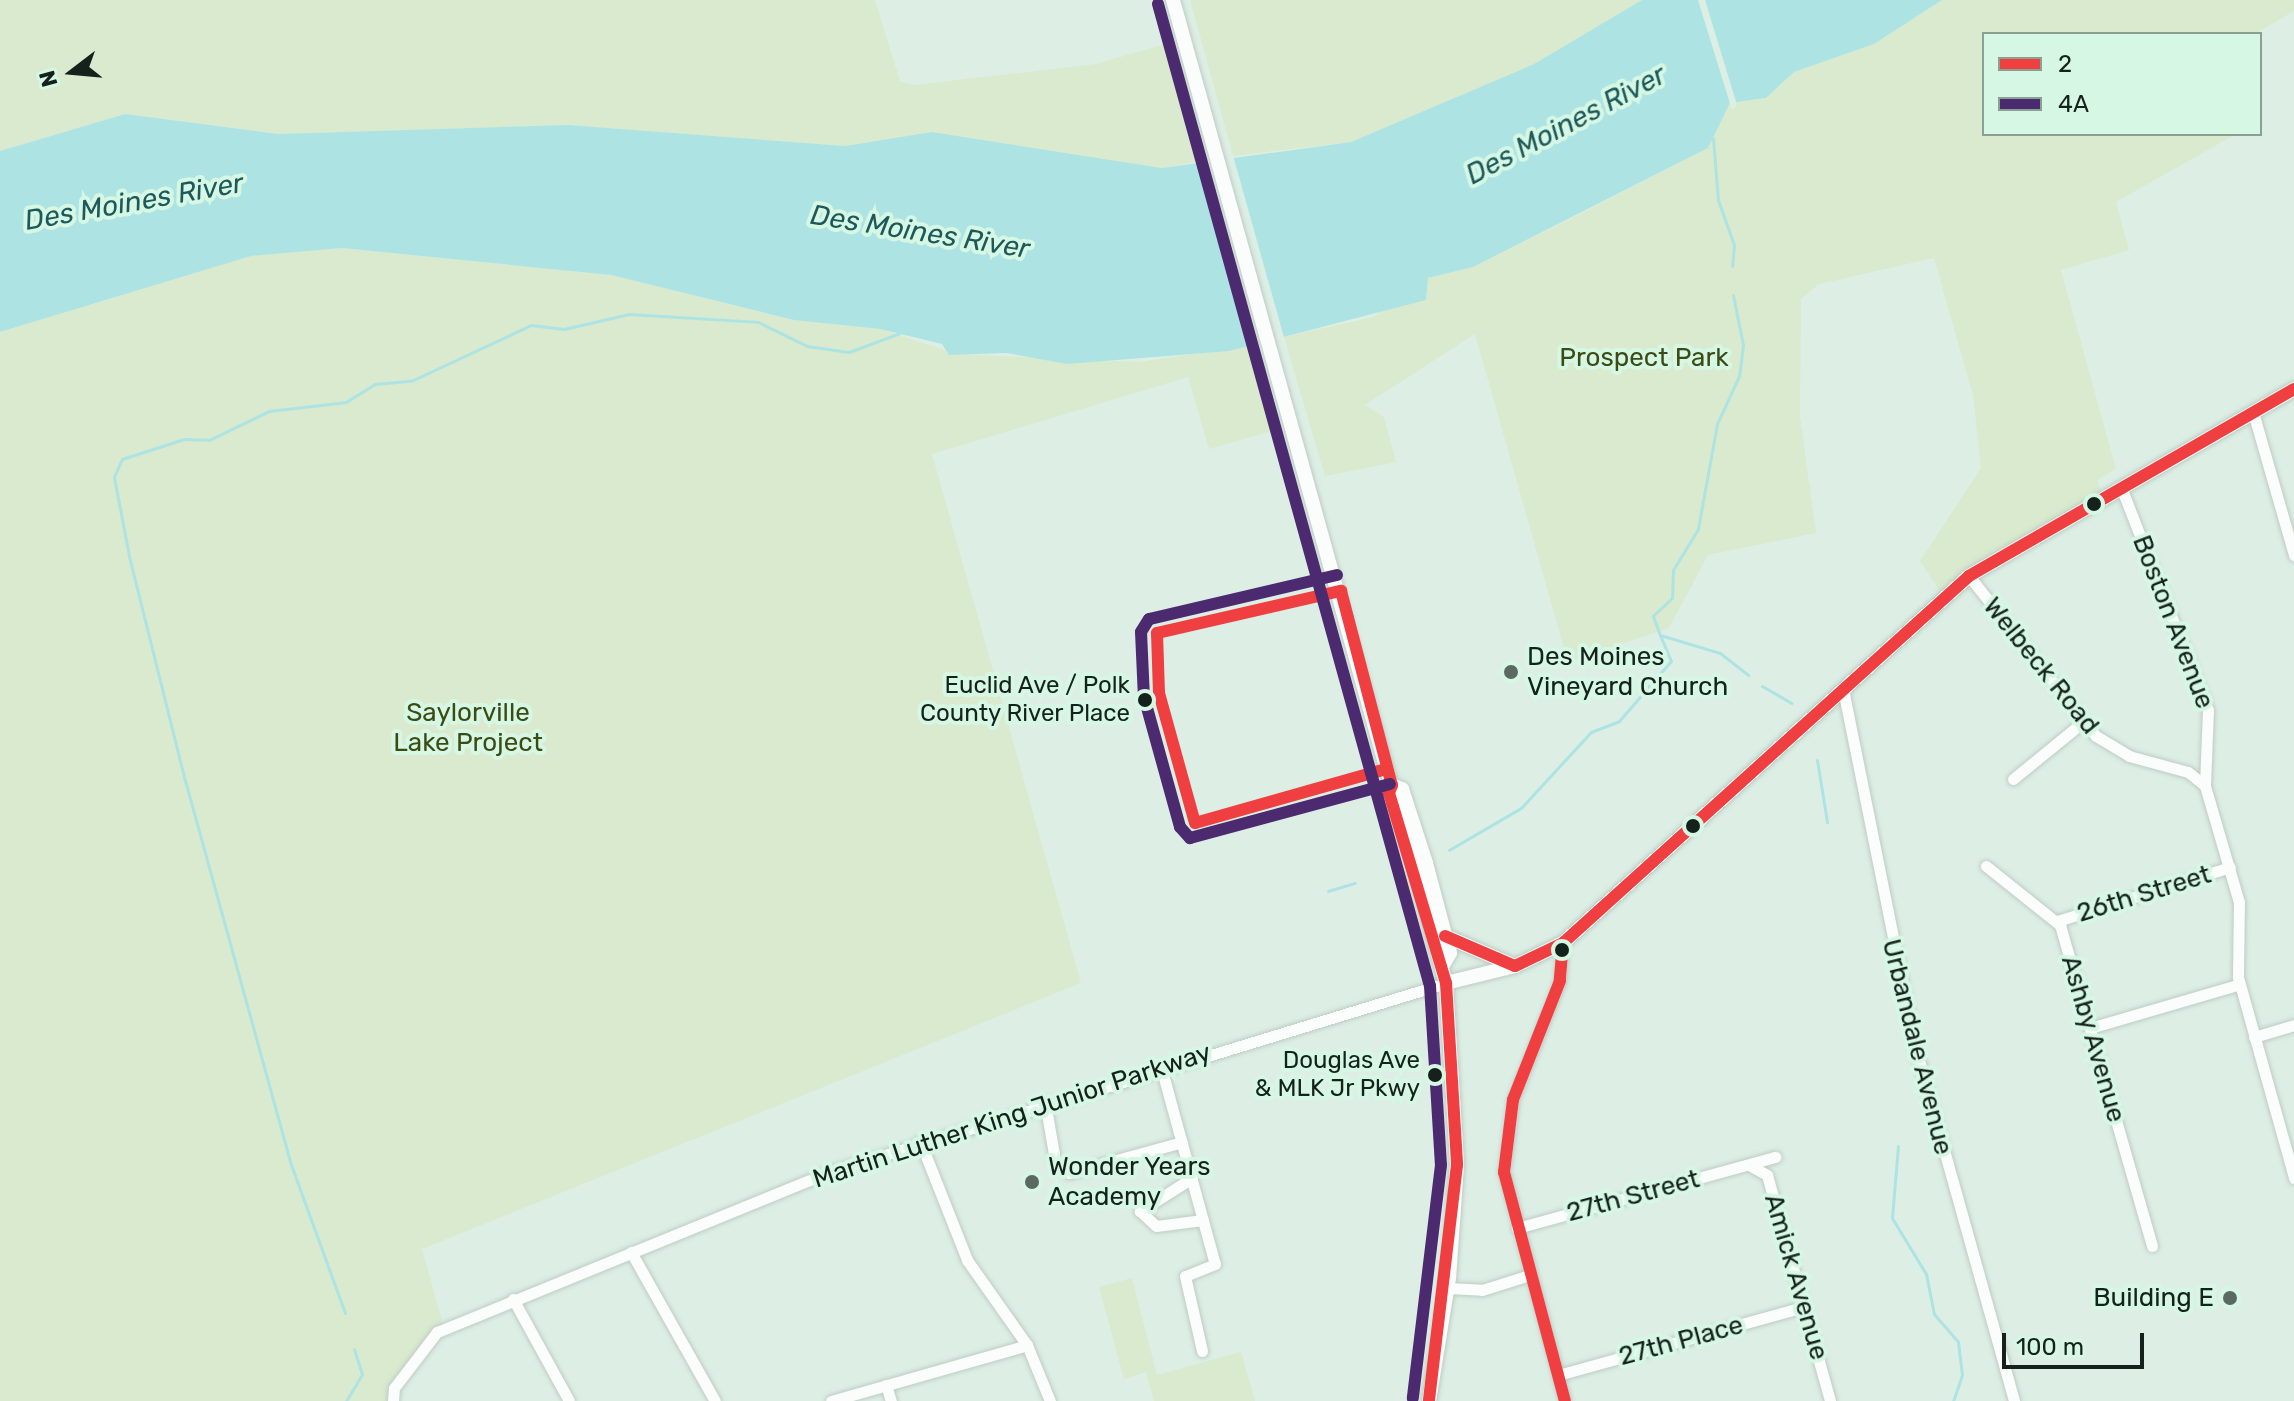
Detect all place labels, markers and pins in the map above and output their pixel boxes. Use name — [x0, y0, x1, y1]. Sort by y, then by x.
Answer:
unlabelled marker — [2086, 496, 2102, 512]
place label: Des Moines Vineyard Church — [1527, 641, 1728, 702]
marker: Des Moines Vineyard Church — [1502, 663, 1520, 681]
place label: Euclid Ave / Polk County River Place — [919, 672, 1130, 728]
marker: Euclid Ave / Polk County River Place — [1137, 692, 1153, 708]
unlabelled marker — [1685, 818, 1701, 834]
unlabelled marker — [1554, 942, 1570, 958]
place label: Douglas Ave & MLK Jr Pkwy — [1254, 1047, 1420, 1103]
marker: Douglas Ave & MLK Jr Pkwy — [1427, 1067, 1443, 1083]
place label: Wonder Years Academy — [1048, 1151, 1212, 1212]
marker: Wonder Years Academy — [1023, 1173, 1041, 1191]
place label: Building E — [2093, 1282, 2214, 1314]
marker: Building E — [2221, 1289, 2239, 1307]

